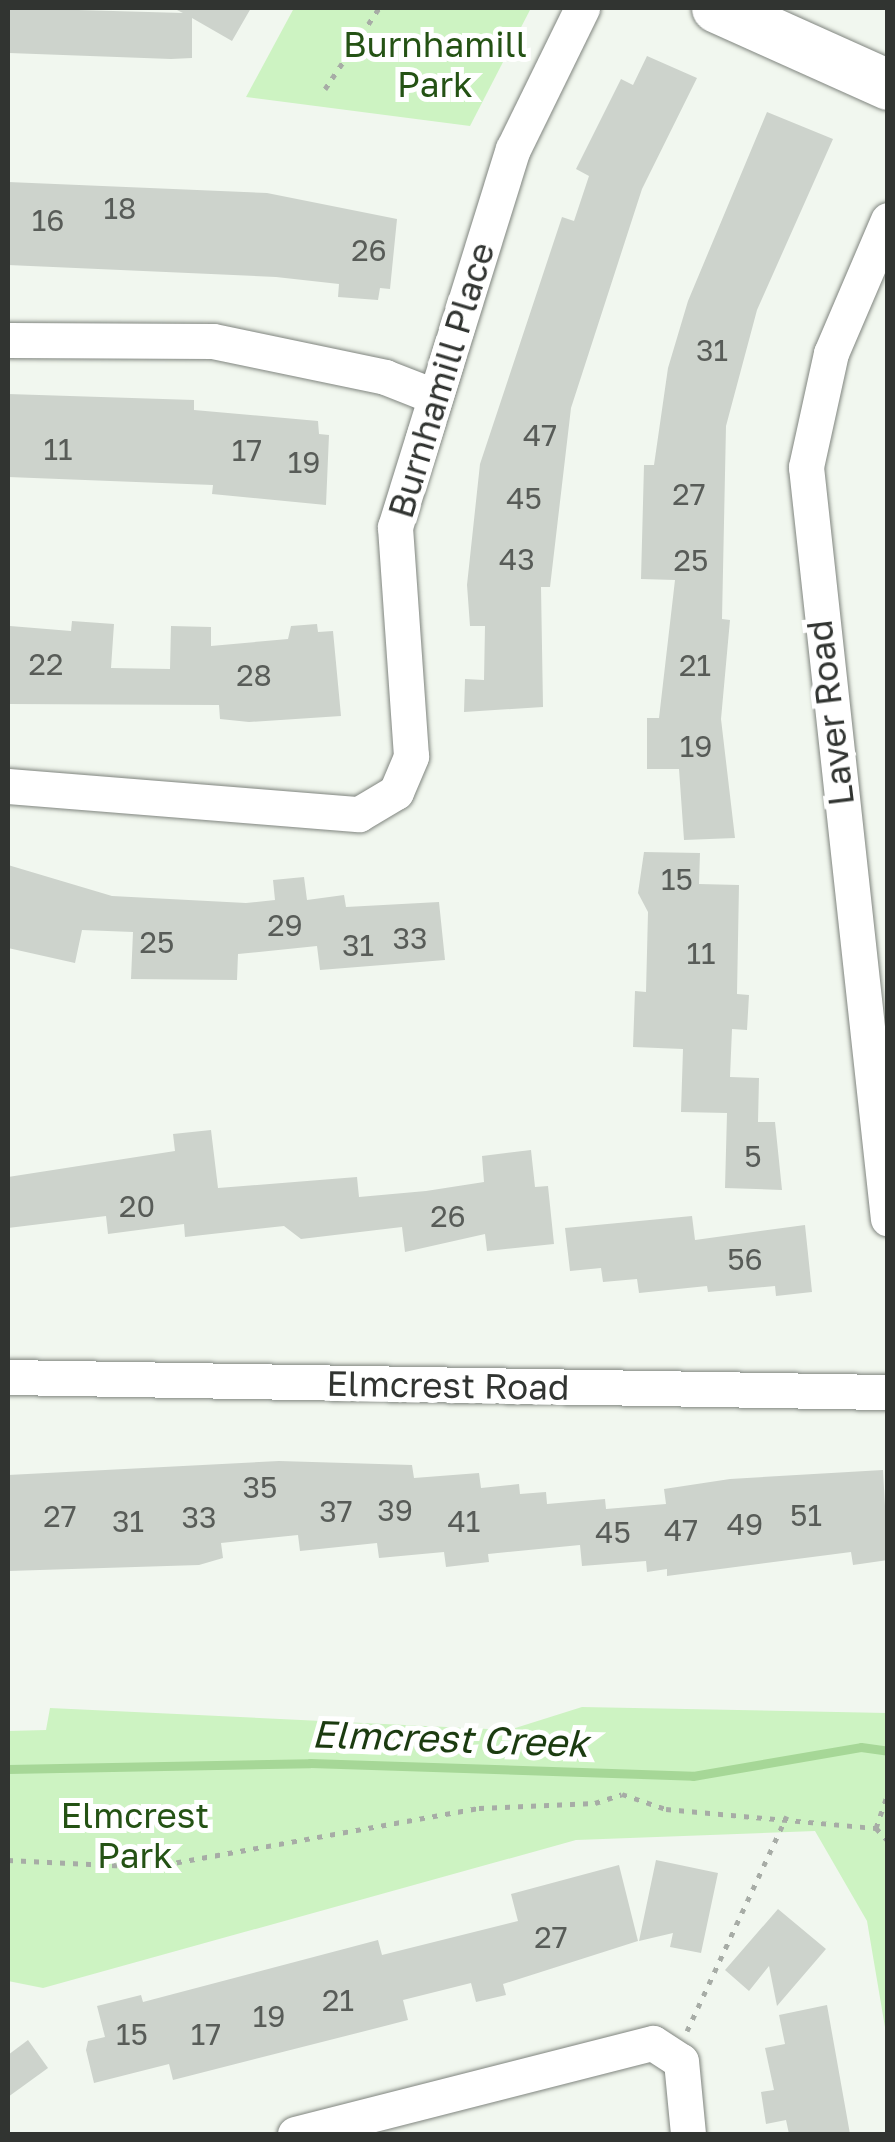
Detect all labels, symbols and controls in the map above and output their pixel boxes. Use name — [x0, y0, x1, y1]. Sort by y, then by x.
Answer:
park label: Burnhamill Park — [343, 23, 527, 105]
house number: 18 — [104, 190, 136, 226]
house number: 16 — [32, 202, 64, 238]
house number: 26 — [351, 232, 387, 268]
street label: Burnhamill Place — [379, 237, 503, 523]
house number: 31 — [696, 332, 728, 368]
house number: 47 — [523, 417, 557, 453]
house number: 11 — [43, 431, 73, 467]
house number: 17 — [232, 432, 262, 468]
house number: 19 — [288, 444, 320, 480]
house number: 27 — [672, 476, 706, 512]
house number: 45 — [506, 480, 542, 516]
house number: 43 — [499, 541, 535, 577]
house number: 25 — [674, 542, 708, 578]
street label: Laver Road — [798, 618, 862, 808]
house number: 22 — [29, 646, 63, 682]
house number: 21 — [679, 647, 711, 683]
house number: 28 — [236, 657, 272, 693]
house number: 19 — [680, 728, 712, 764]
house number: 15 — [661, 861, 693, 897]
house number: 29 — [267, 907, 303, 943]
house number: 33 — [392, 920, 428, 956]
house number: 25 — [140, 924, 174, 960]
house number: 31 — [342, 927, 374, 963]
house number: 11 — [686, 935, 716, 971]
house number: 5 — [744, 1138, 762, 1174]
house number: 20 — [119, 1188, 155, 1224]
house number: 26 — [430, 1198, 466, 1234]
house number: 56 — [727, 1241, 763, 1277]
street label: Elmcrest Road — [326, 1362, 570, 1408]
house number: 35 — [243, 1469, 277, 1505]
house number: 39 — [377, 1492, 413, 1528]
house number: 37 — [319, 1493, 353, 1529]
house number: 51 — [790, 1497, 822, 1533]
house number: 27 — [43, 1498, 77, 1534]
house number: 33 — [181, 1499, 217, 1535]
house number: 31 — [112, 1503, 144, 1539]
house number: 41 — [448, 1503, 480, 1539]
house number: 49 — [727, 1506, 763, 1542]
house number: 47 — [664, 1512, 698, 1548]
house number: 45 — [595, 1514, 631, 1550]
water label: Elmcrest Creek — [311, 1710, 589, 1766]
park label: Elmcrest Park — [61, 1794, 209, 1876]
house number: 27 — [534, 1919, 568, 1955]
house number: 21 — [322, 1982, 354, 2018]
house number: 19 — [253, 1998, 285, 2034]
house number: 15 — [116, 2016, 148, 2052]
house number: 17 — [191, 2016, 221, 2052]

